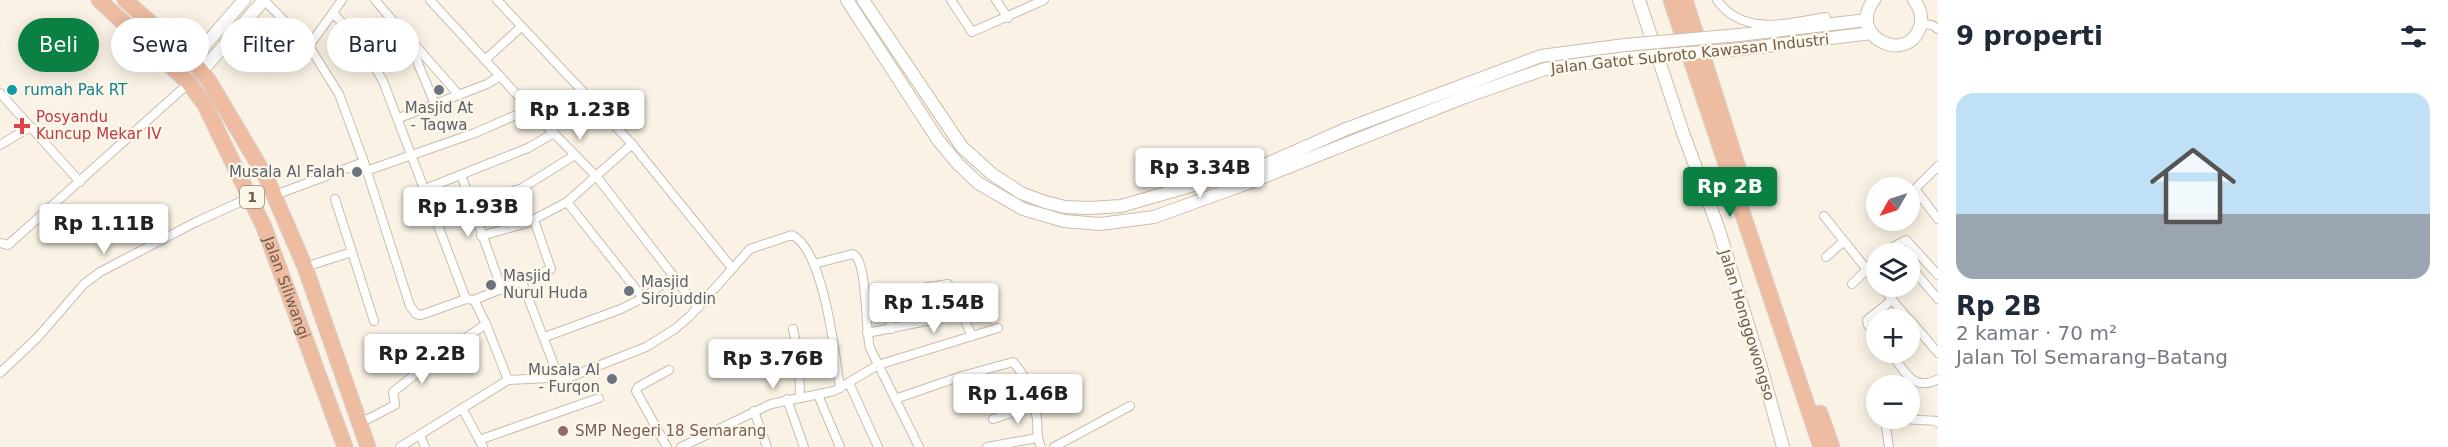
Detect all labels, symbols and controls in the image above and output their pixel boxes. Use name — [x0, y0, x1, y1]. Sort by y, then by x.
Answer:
chip: Beli — [18, 18, 99, 72]
chip: Sewa — [111, 18, 209, 72]
chip: Filter — [221, 18, 315, 72]
chip: Baru — [327, 18, 419, 72]
icon: filters — [2397, 20, 2430, 53]
text: 9 properti — [1956, 21, 2103, 51]
street label: Jalan Gatot Subroto Kawasan Industri — [1549, 30, 1830, 78]
place label: rumah Pak RT — [24, 81, 128, 99]
marker: rumah Pak RT — [5, 83, 19, 97]
marker: Masjid At - Taqwa — [432, 83, 446, 97]
pin: Rp 1.23B — [518, 90, 642, 141]
text: Rp 1.23B — [529, 97, 631, 121]
place label: Masjid At - Taqwa — [405, 99, 473, 134]
place label: Posyandu Kuncup Mekar IV — [36, 108, 162, 143]
marker: Posyandu Kuncup Mekar IV — [13, 117, 31, 135]
icon: home — [2139, 132, 2247, 240]
pin: Rp 3.34B — [1138, 148, 1262, 199]
text: Rp 3.34B — [1149, 155, 1251, 179]
place label: Musala Al Falah — [229, 163, 345, 181]
marker: Musala Al Falah — [350, 165, 364, 179]
pin: Rp 2B — [1688, 167, 1772, 218]
text: Rp 2B — [1697, 174, 1763, 198]
north arrow — [1866, 177, 1920, 231]
map controls — [1866, 177, 1920, 429]
road number: 1 — [240, 186, 264, 208]
pin: Rp 1.93B — [406, 187, 530, 238]
text: Rp 1.93B — [417, 194, 519, 218]
pin: Rp 1.11B — [42, 204, 166, 255]
text: Rp 1.11B — [53, 211, 155, 235]
street label: Jalan Siliwangi — [259, 233, 314, 342]
button: layers — [1866, 243, 1920, 297]
street label: Jalan Honggowongso — [1715, 246, 1779, 403]
place label: Masjid Nurul Huda — [503, 267, 588, 302]
place label: Masjid Sirojuddin — [641, 273, 716, 308]
marker: Masjid Nurul Huda — [484, 278, 498, 292]
pin: Rp 1.54B — [872, 283, 996, 334]
marker: Masjid Sirojuddin — [622, 284, 636, 298]
text: Rp 1.54B — [883, 290, 985, 314]
text: Rp 2B — [1956, 291, 2042, 321]
button: + — [1866, 309, 1920, 363]
text: 2 kamar · 70 m² — [1956, 321, 2117, 345]
pin: Rp 2.2B — [367, 334, 477, 385]
pin: Rp 3.76B — [711, 339, 835, 390]
text: Rp 2.2B — [378, 341, 466, 365]
text: Jalan Tol Semarang–Batang — [1956, 345, 2228, 369]
text: Rp 3.76B — [722, 346, 824, 370]
place label: Musala Al - Furqon — [528, 361, 600, 396]
marker: Musala Al - Furqon — [605, 372, 619, 386]
pin: Rp 1.46B — [956, 374, 1080, 425]
button: − — [1866, 375, 1920, 429]
text: Rp 1.46B — [967, 381, 1069, 405]
place label: SMP Negeri 18 Semarang — [575, 422, 766, 440]
marker: SMP Negeri 18 Semarang — [556, 424, 570, 438]

